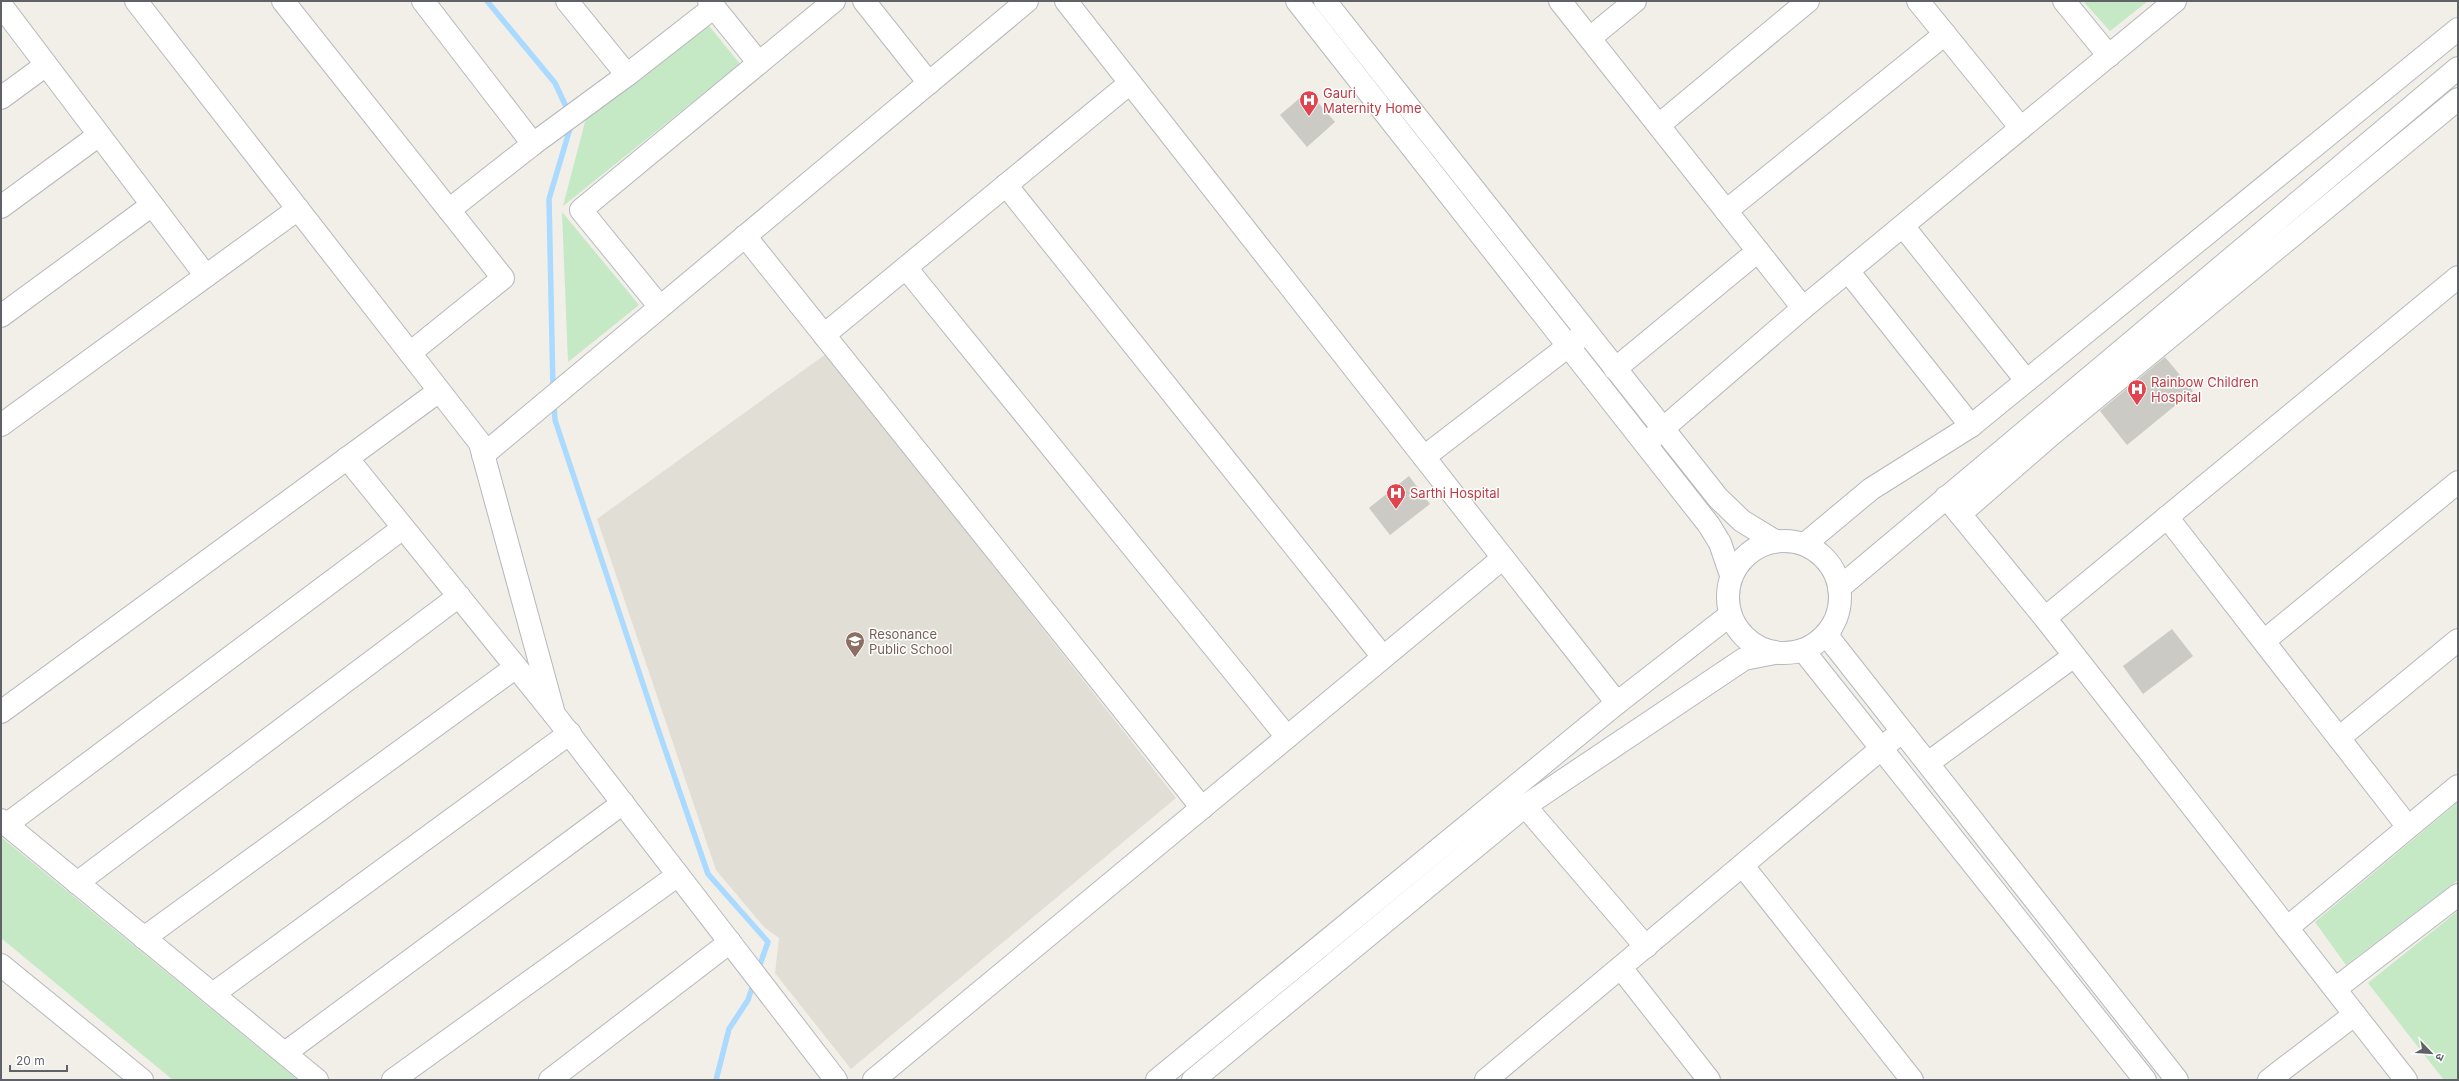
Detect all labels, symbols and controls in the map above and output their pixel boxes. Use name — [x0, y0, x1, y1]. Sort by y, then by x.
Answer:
place label: Gauri Maternity Home — [1323, 85, 1422, 116]
hospital icon: Gauri Maternity Home — [1298, 89, 1320, 117]
place label: Rainbow Children Hospital — [2151, 374, 2259, 405]
hospital icon: Rainbow Children Hospital — [2126, 378, 2148, 406]
hospital icon: Sarthi Hospital — [1385, 482, 1407, 510]
place label: Sarthi Hospital — [1410, 485, 1500, 501]
place label: Resonance Public School — [869, 626, 953, 657]
school or university icon: Resonance Public School — [844, 630, 866, 658]
north arrow — [2411, 1033, 2451, 1073]
scale bar — [10, 1047, 67, 1073]
text: उ — [2432, 1051, 2448, 1064]
text: 20 m — [16, 1053, 45, 1068]

